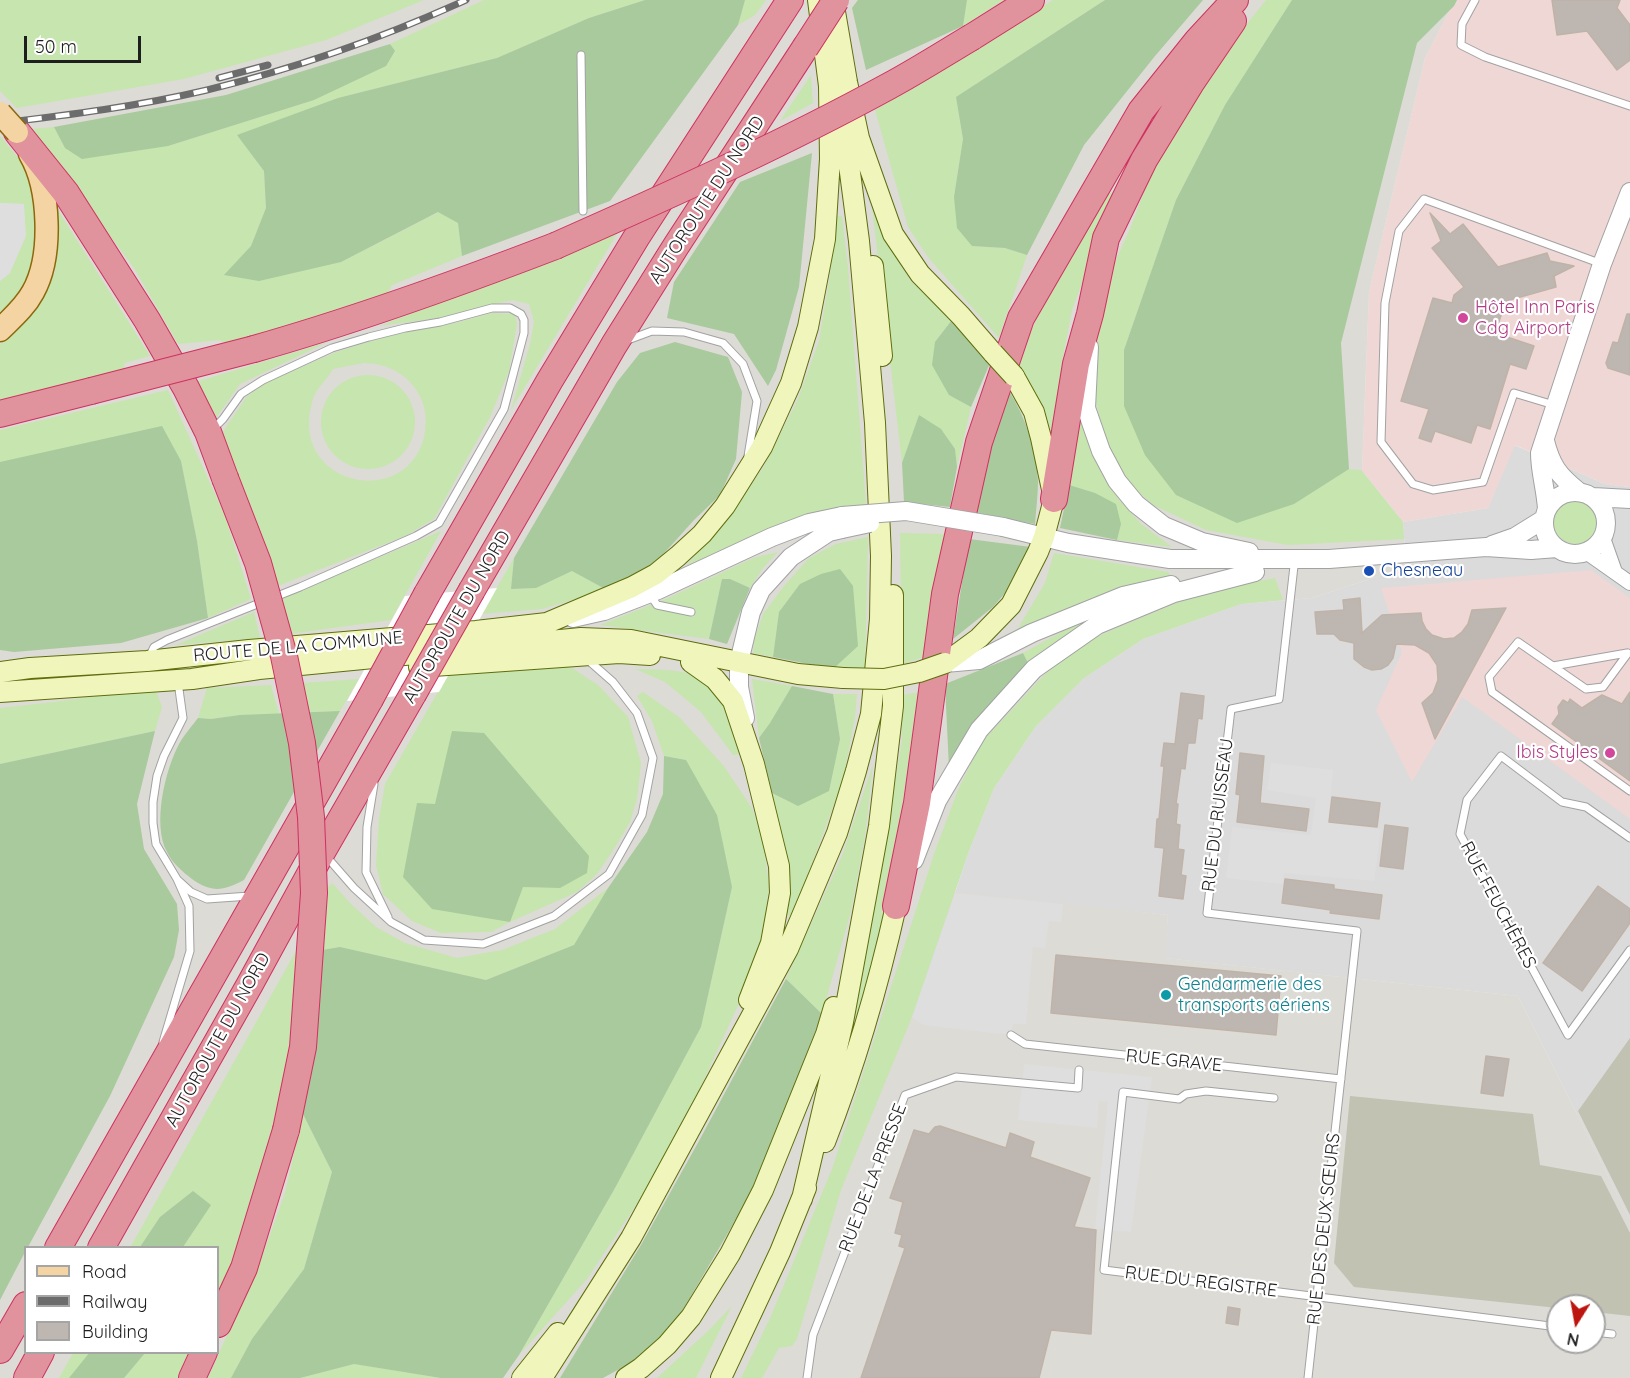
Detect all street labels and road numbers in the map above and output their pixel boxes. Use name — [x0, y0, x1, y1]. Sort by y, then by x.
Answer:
street label: AUTOROUTE DU NORD — [645, 112, 769, 288]
street label: AUTOROUTE DU NORD — [399, 527, 515, 707]
street label: ROUTE DE LA COMMUNE — [192, 627, 404, 667]
street label: RUE DU RUISSEAU — [1198, 737, 1238, 893]
street label: RUE FEUCHÈRES — [1455, 838, 1541, 972]
street label: AUTOROUTE DU NORD — [161, 949, 275, 1131]
street label: RUE GRAVE — [1125, 1045, 1223, 1077]
street label: RUE DE LA PRESSE — [835, 1101, 911, 1255]
street label: RUE DES DEUX SŒURS — [1303, 1132, 1345, 1326]
street label: RUE DU REGISTRE — [1124, 1262, 1278, 1302]

